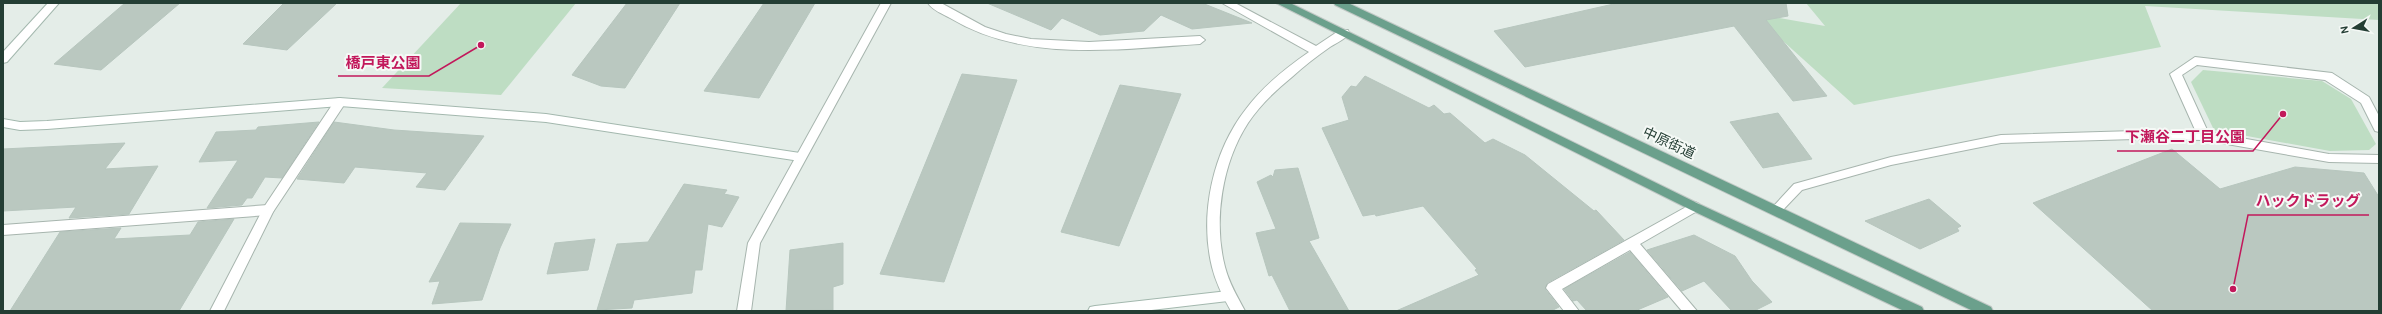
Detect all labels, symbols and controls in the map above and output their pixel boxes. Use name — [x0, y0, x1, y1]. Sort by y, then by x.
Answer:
north arrow — [2334, 8, 2374, 48]
text: N — [2338, 25, 2352, 35]
callout: 橋戸東公園 — [338, 49, 429, 76]
text: 橋戸東公園 — [345, 54, 421, 72]
street label: 中原街道 — [1640, 123, 1698, 163]
callout: 下瀬谷二丁目公園 — [2117, 124, 2253, 151]
text: 下瀬谷二丁目公園 — [2125, 128, 2245, 146]
callout: ハックドラッグ — [2248, 188, 2369, 215]
text: ハックドラッグ — [2255, 192, 2361, 210]

